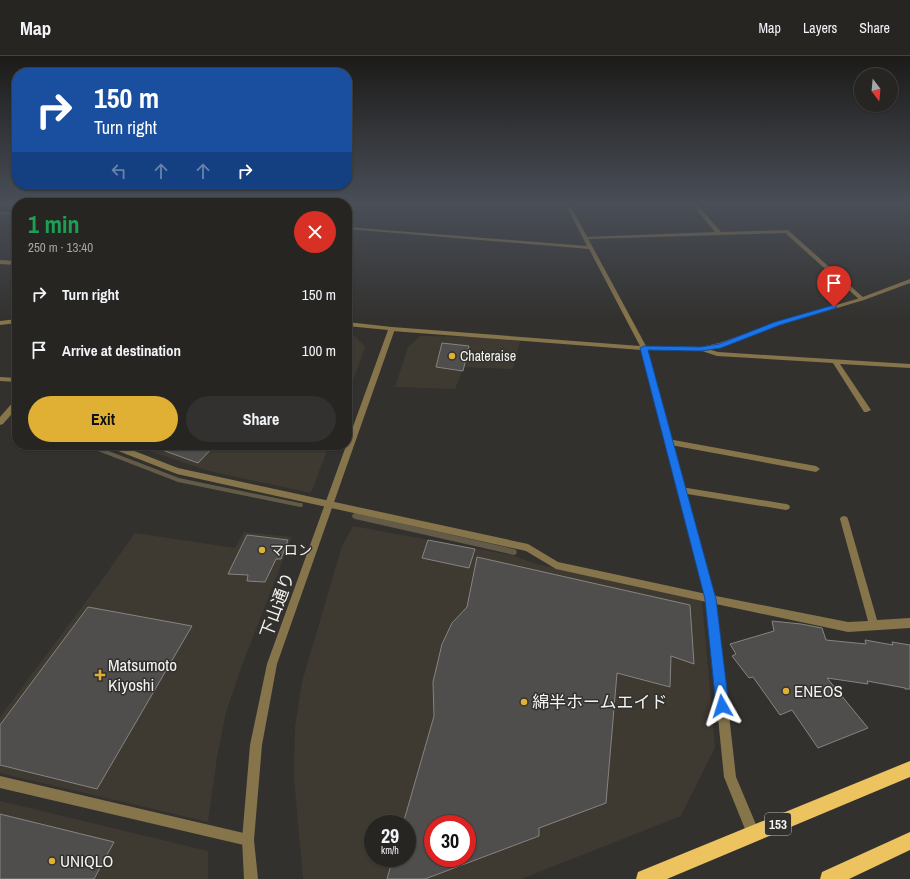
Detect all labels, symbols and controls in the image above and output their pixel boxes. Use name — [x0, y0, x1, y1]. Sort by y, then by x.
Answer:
text: Map — [20, 15, 51, 41]
text: Map — [759, 19, 781, 37]
text: Layers — [803, 19, 837, 37]
text: Share — [859, 19, 890, 37]
north arrow — [854, 68, 898, 112]
map controls — [854, 68, 898, 112]
text: 150 m — [94, 79, 159, 117]
icon: right — [28, 84, 80, 136]
text: Turn right — [94, 115, 157, 140]
icon: left — [108, 160, 130, 182]
icon: ahead — [150, 160, 172, 182]
icon: ahead — [192, 160, 214, 182]
icon: right — [234, 160, 256, 182]
text: 1 min — [28, 208, 79, 240]
button: close — [294, 211, 336, 253]
text: 250 m · 13:40 — [28, 239, 93, 256]
pin — [817, 266, 851, 307]
icon: arrive — [823, 272, 845, 294]
icon: right — [28, 283, 50, 305]
text: Turn right — [62, 284, 119, 305]
text: 150 m — [302, 284, 336, 305]
icon: arrive — [28, 339, 50, 361]
text: Arrive at destination — [62, 340, 181, 361]
text: 100 m — [302, 340, 336, 361]
place label: Chateraise — [460, 347, 516, 365]
marker: Chateraise — [447, 351, 457, 361]
button: Exit — [28, 396, 178, 442]
button: Share — [186, 396, 336, 442]
place label: マロン — [270, 541, 312, 559]
marker: マロン — [257, 545, 267, 555]
street label: 下山通り — [254, 569, 299, 641]
place label: Matsumoto Kiyoshi — [108, 653, 177, 696]
marker: Matsumoto Kiyoshi — [95, 670, 105, 680]
place label: ENEOS — [794, 679, 843, 702]
position arrow — [701, 685, 743, 727]
marker: ENEOS — [781, 686, 791, 696]
place label: 綿半ホームエイド — [532, 690, 668, 713]
marker: 綿半ホームエイド — [519, 697, 529, 707]
road number: 153 — [765, 813, 791, 835]
speed limit sign: 30 — [424, 815, 476, 867]
text: 29 — [381, 822, 399, 849]
text: km/h — [381, 844, 399, 857]
place label: UNIQLO — [60, 849, 114, 872]
marker: UNIQLO — [47, 856, 57, 866]

